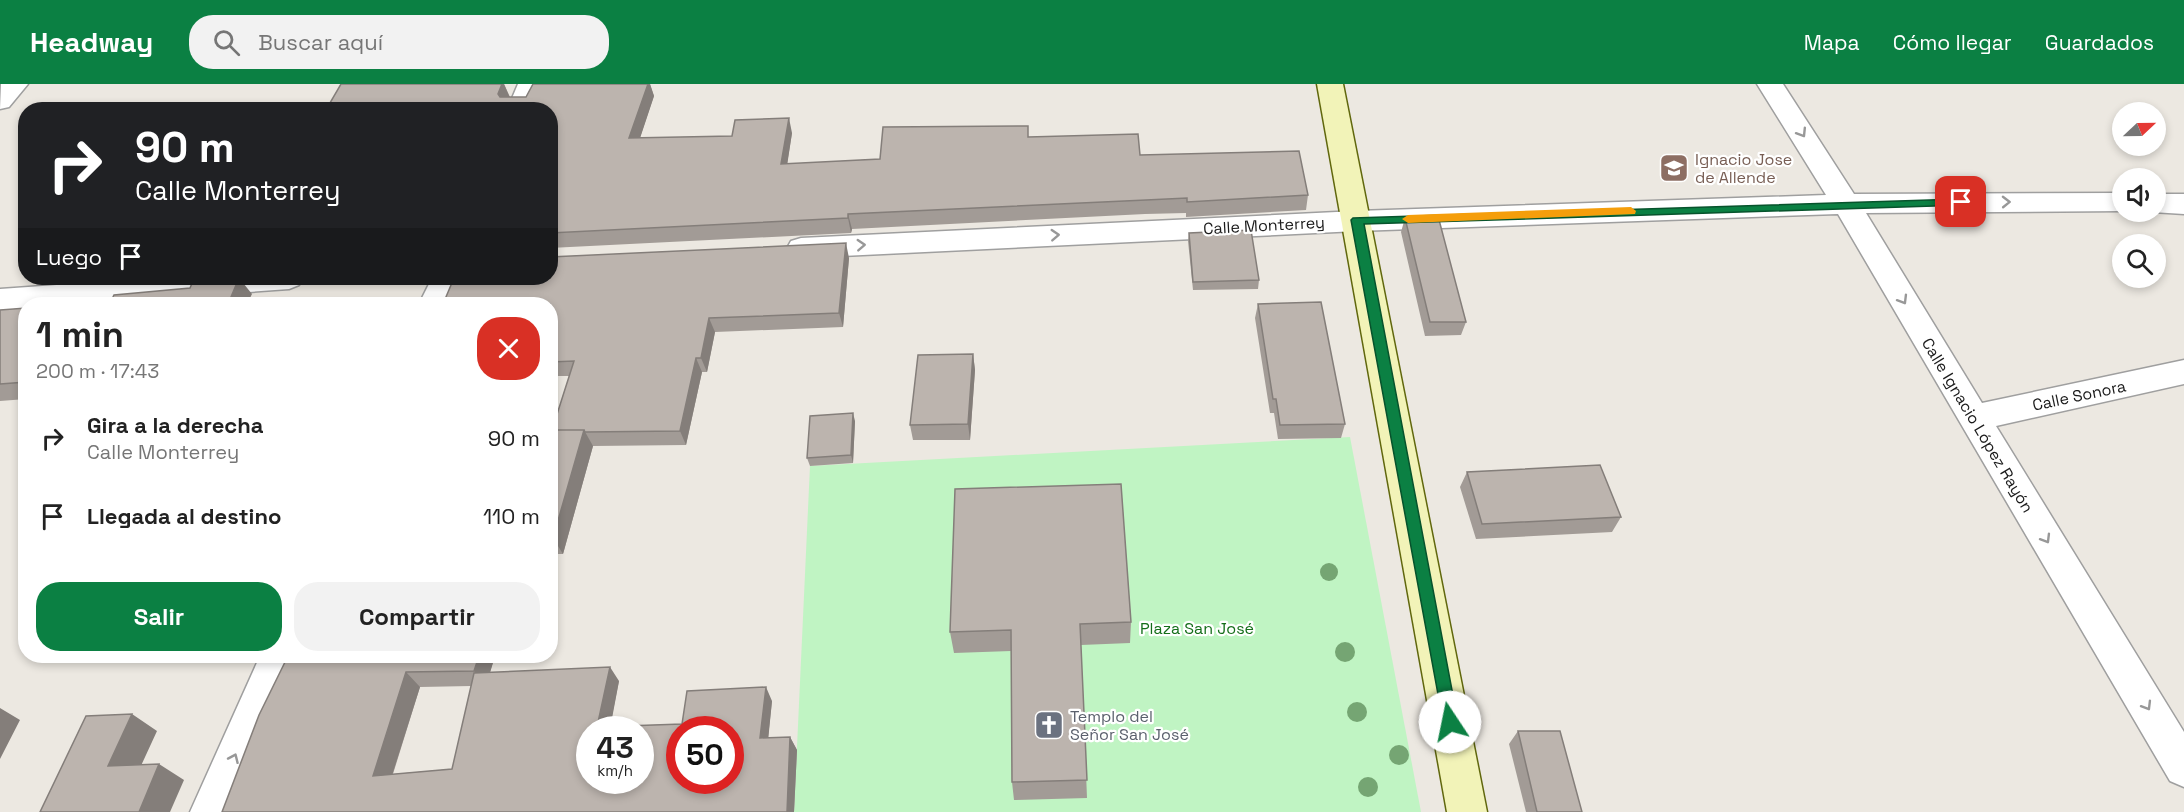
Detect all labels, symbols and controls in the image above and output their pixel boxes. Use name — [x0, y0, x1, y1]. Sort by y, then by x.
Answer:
search box — [189, 15, 609, 69]
text: Headway — [30, 24, 153, 60]
icon: search — [210, 26, 243, 59]
text: Buscar aquí — [258, 28, 383, 56]
text: Mapa — [1804, 29, 1860, 56]
text: Cómo llegar — [1893, 29, 2012, 56]
text: Guardados — [2045, 29, 2154, 56]
north arrow — [2112, 102, 2166, 156]
map controls — [2112, 102, 2166, 288]
text: 90 m — [135, 121, 235, 174]
icon: right — [36, 126, 114, 204]
one-way arrow — [1794, 127, 1805, 138]
place label: Ignacio Jose de Allende — [1695, 149, 1792, 188]
school or university icon: Ignacio Jose de Allende — [1658, 152, 1690, 184]
button: sound — [2112, 168, 2166, 222]
text: Calle Monterrey — [135, 173, 341, 208]
pin — [1935, 176, 1986, 227]
icon: arrive — [1944, 185, 1977, 218]
one-way arrow — [2001, 196, 2010, 208]
street label: Calle Monterrey — [1203, 212, 1325, 239]
one-way arrow — [1051, 229, 1060, 242]
button: search — [2112, 234, 2166, 288]
one-way arrow — [856, 238, 865, 251]
icon: arrive — [114, 240, 147, 273]
text: Luego — [36, 243, 102, 271]
one-way arrow — [1896, 294, 1907, 304]
text: 1 min — [36, 312, 124, 358]
button: close — [477, 317, 540, 380]
street label: Calle Ignacio López Rayón — [1917, 334, 2038, 517]
text: 200 m · 17:43 — [36, 358, 159, 384]
street label: Calle Sonora — [2030, 375, 2128, 416]
text: Gira a la derecha — [87, 411, 264, 439]
icon: right — [36, 422, 69, 455]
text: 90 m — [488, 424, 540, 452]
text: Calle Monterrey — [87, 439, 239, 465]
icon: arrive — [36, 500, 69, 533]
text: Llegada al destino — [87, 502, 281, 530]
text: 110 m — [483, 502, 540, 530]
one-way arrow — [2039, 533, 2051, 543]
button: Salir — [36, 582, 282, 651]
button: Compartir — [294, 582, 540, 651]
park label: Plaza San José — [1140, 618, 1254, 639]
position arrow — [1418, 690, 1482, 754]
one-way arrow — [2140, 700, 2151, 710]
place label: Templo del Señor San José — [1070, 706, 1189, 745]
church icon: Templo del Señor San José — [1033, 709, 1065, 741]
speed limit sign: 50 — [666, 716, 744, 794]
text: 43 — [596, 728, 634, 767]
one-way arrow — [227, 754, 239, 765]
text: km/h — [597, 761, 633, 780]

